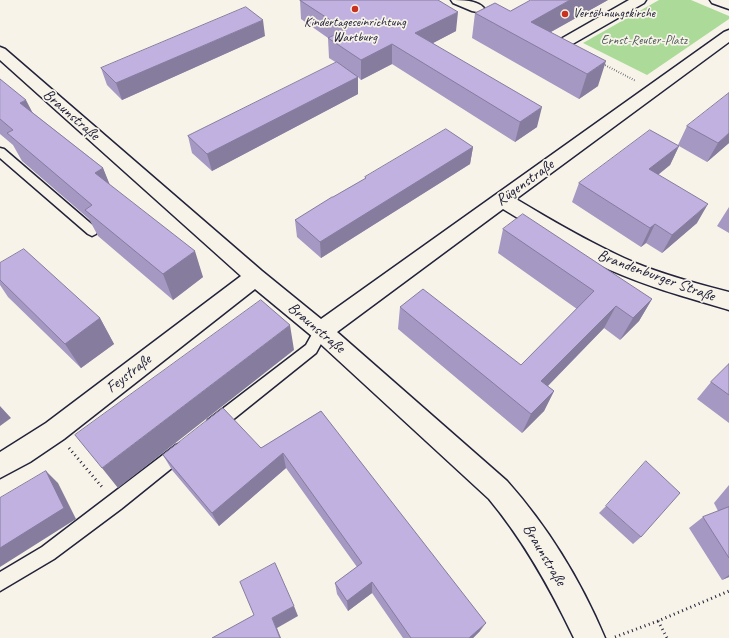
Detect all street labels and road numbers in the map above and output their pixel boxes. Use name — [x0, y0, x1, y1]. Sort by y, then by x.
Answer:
street label: Braunstraße — [39, 85, 103, 145]
street label: Rügenstraße — [492, 156, 558, 210]
street label: Brandenburger Straße — [595, 246, 717, 306]
street label: Braunstraße — [283, 299, 349, 357]
street label: Feystraße — [103, 350, 155, 398]
street label: Braunstraße — [518, 521, 570, 589]

